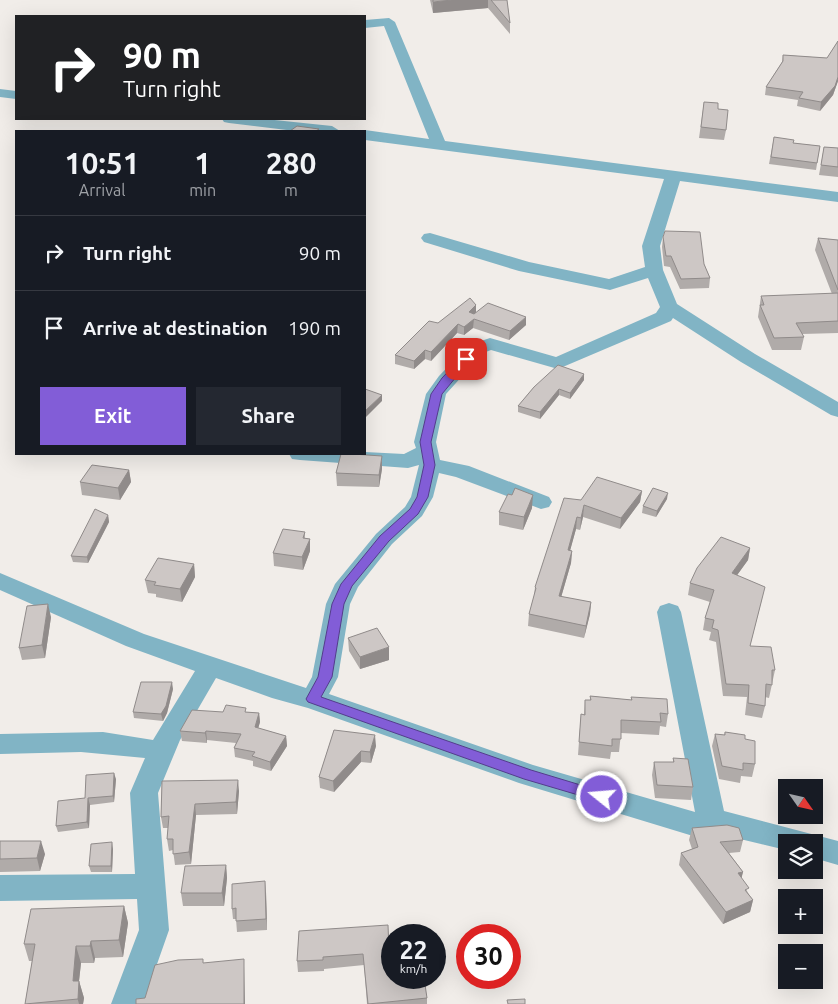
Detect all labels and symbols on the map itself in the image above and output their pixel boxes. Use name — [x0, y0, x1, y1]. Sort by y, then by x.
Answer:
pin — [445, 338, 487, 380]
position arrow — [575, 770, 627, 822]
north arrow — [778, 779, 822, 824]
speed limit sign: 30 — [456, 924, 521, 989]

